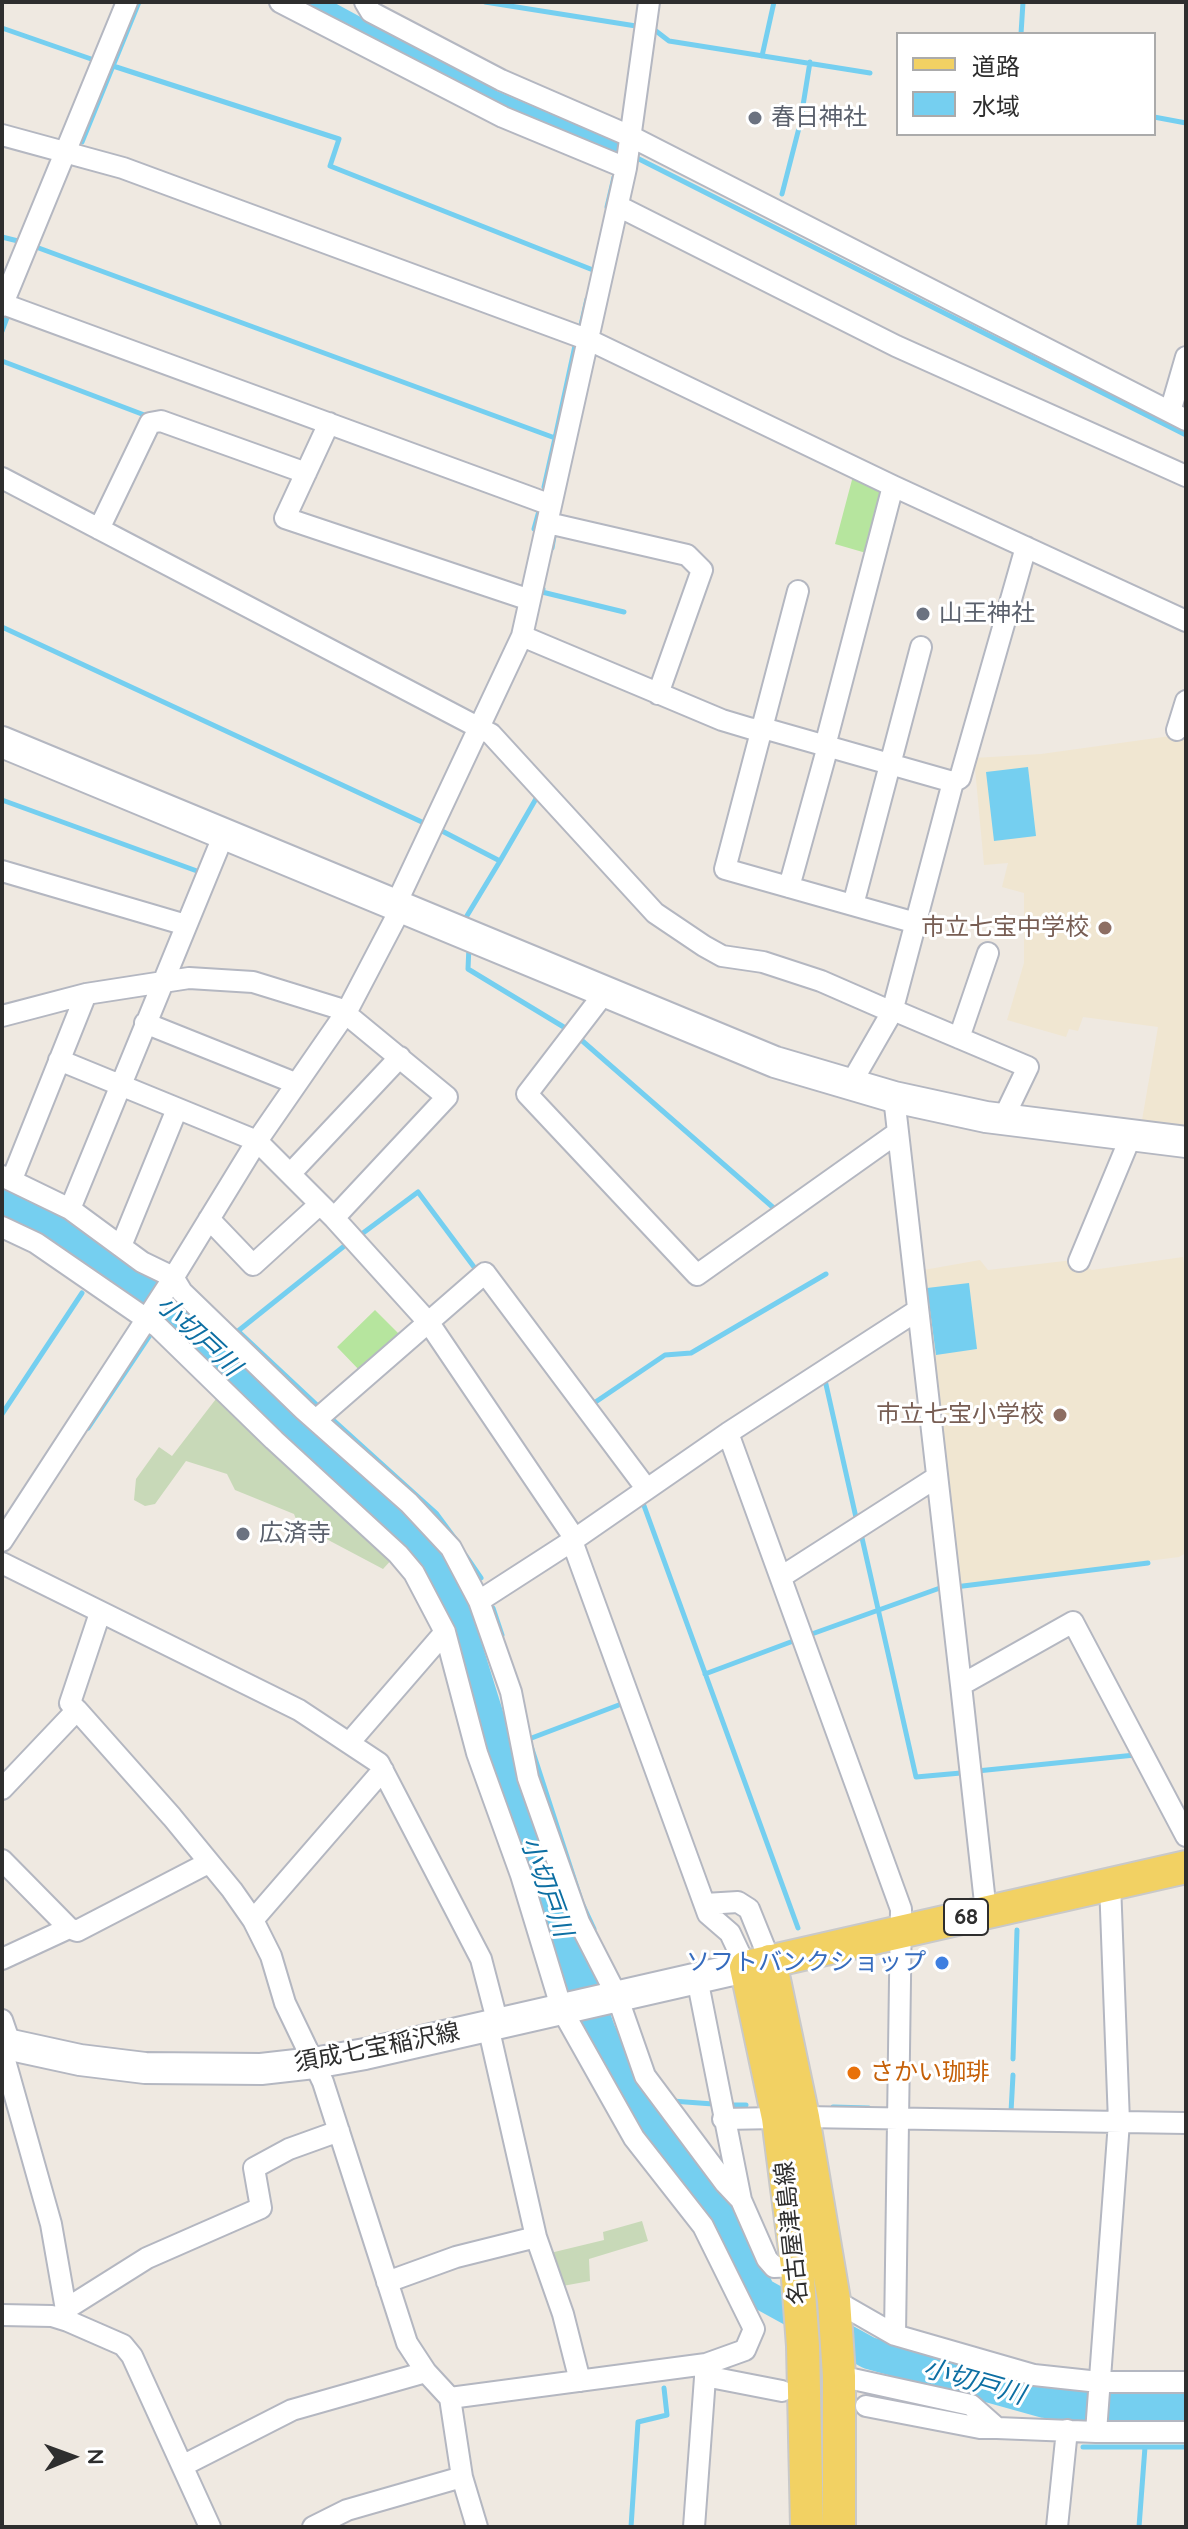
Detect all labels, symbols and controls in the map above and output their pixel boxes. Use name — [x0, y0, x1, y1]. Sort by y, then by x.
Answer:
legend — [896, 32, 1156, 136]
text: 道路 — [972, 51, 1020, 81]
text: 水域 — [972, 91, 1020, 121]
place label: 春日神社 — [771, 104, 867, 132]
marker: 春日神社 — [746, 109, 764, 127]
place label: 山王神社 — [939, 600, 1035, 628]
marker: 山王神社 — [914, 605, 932, 623]
place label: 市立七宝中学校 — [921, 914, 1089, 942]
marker: 市立七宝中学校 — [1096, 919, 1114, 937]
water label: 小切戸川 — [149, 1289, 247, 1383]
place label: 市立七宝小学校 — [876, 1401, 1044, 1429]
marker: 市立七宝小学校 — [1051, 1406, 1069, 1424]
place label: 広済寺 — [259, 1520, 331, 1548]
marker: 広済寺 — [234, 1525, 252, 1543]
water label: 小切戸川 — [514, 1833, 578, 1941]
road number: 68 — [944, 1899, 988, 1935]
place label: ソフトバンクショップ — [686, 1949, 926, 1977]
marker: ソフトバンクショップ — [933, 1954, 951, 1972]
street label: 須成七宝稲沢線 — [292, 2018, 462, 2078]
place label: さかい珈琲 — [870, 2059, 990, 2087]
marker: さかい珈琲 — [845, 2064, 863, 2082]
street label: 名古屋津島線 — [770, 2160, 814, 2306]
water label: 小切戸川 — [920, 2353, 1028, 2411]
north arrow — [32, 2417, 112, 2497]
text: N — [82, 2448, 110, 2465]

